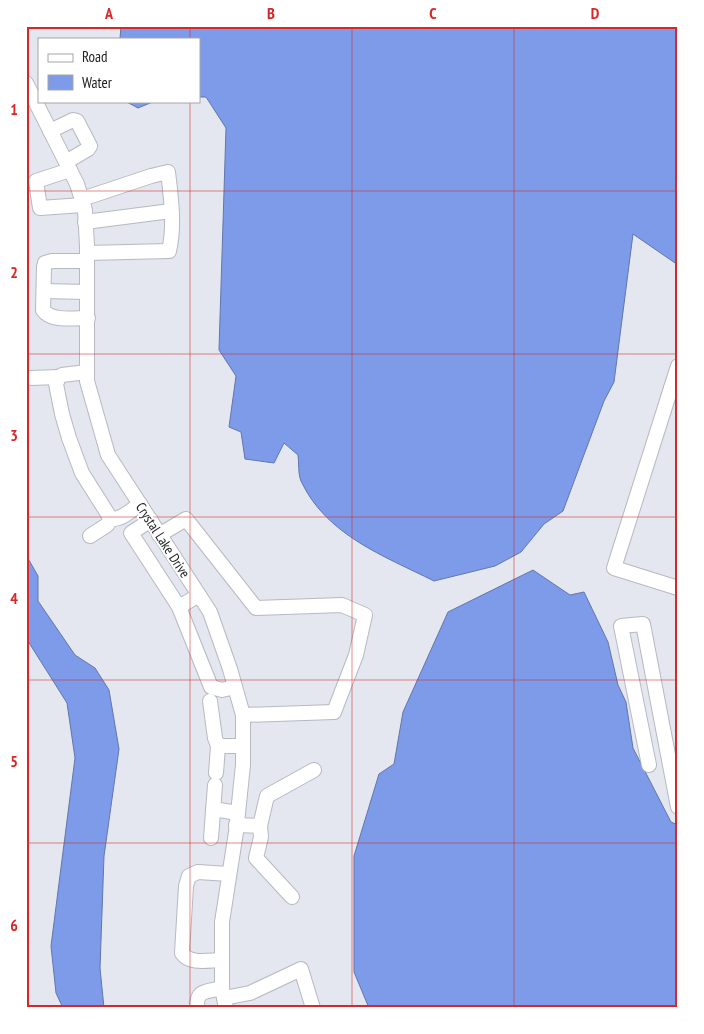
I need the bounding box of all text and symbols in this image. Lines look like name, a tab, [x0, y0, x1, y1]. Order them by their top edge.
text: A	[104, 3, 114, 23]
text: B	[267, 3, 275, 23]
text: C	[429, 3, 437, 23]
text: D	[591, 3, 600, 23]
legend	[38, 38, 200, 102]
text: Road	[82, 47, 108, 66]
text: Water	[82, 73, 113, 92]
text: 1	[10, 99, 18, 119]
text: 2	[10, 262, 18, 282]
text: 3	[10, 425, 18, 445]
street label: Crystal Lake Drive	[132, 499, 194, 581]
text: 4	[10, 588, 18, 608]
text: 5	[10, 751, 18, 771]
text: 6	[10, 915, 18, 935]

